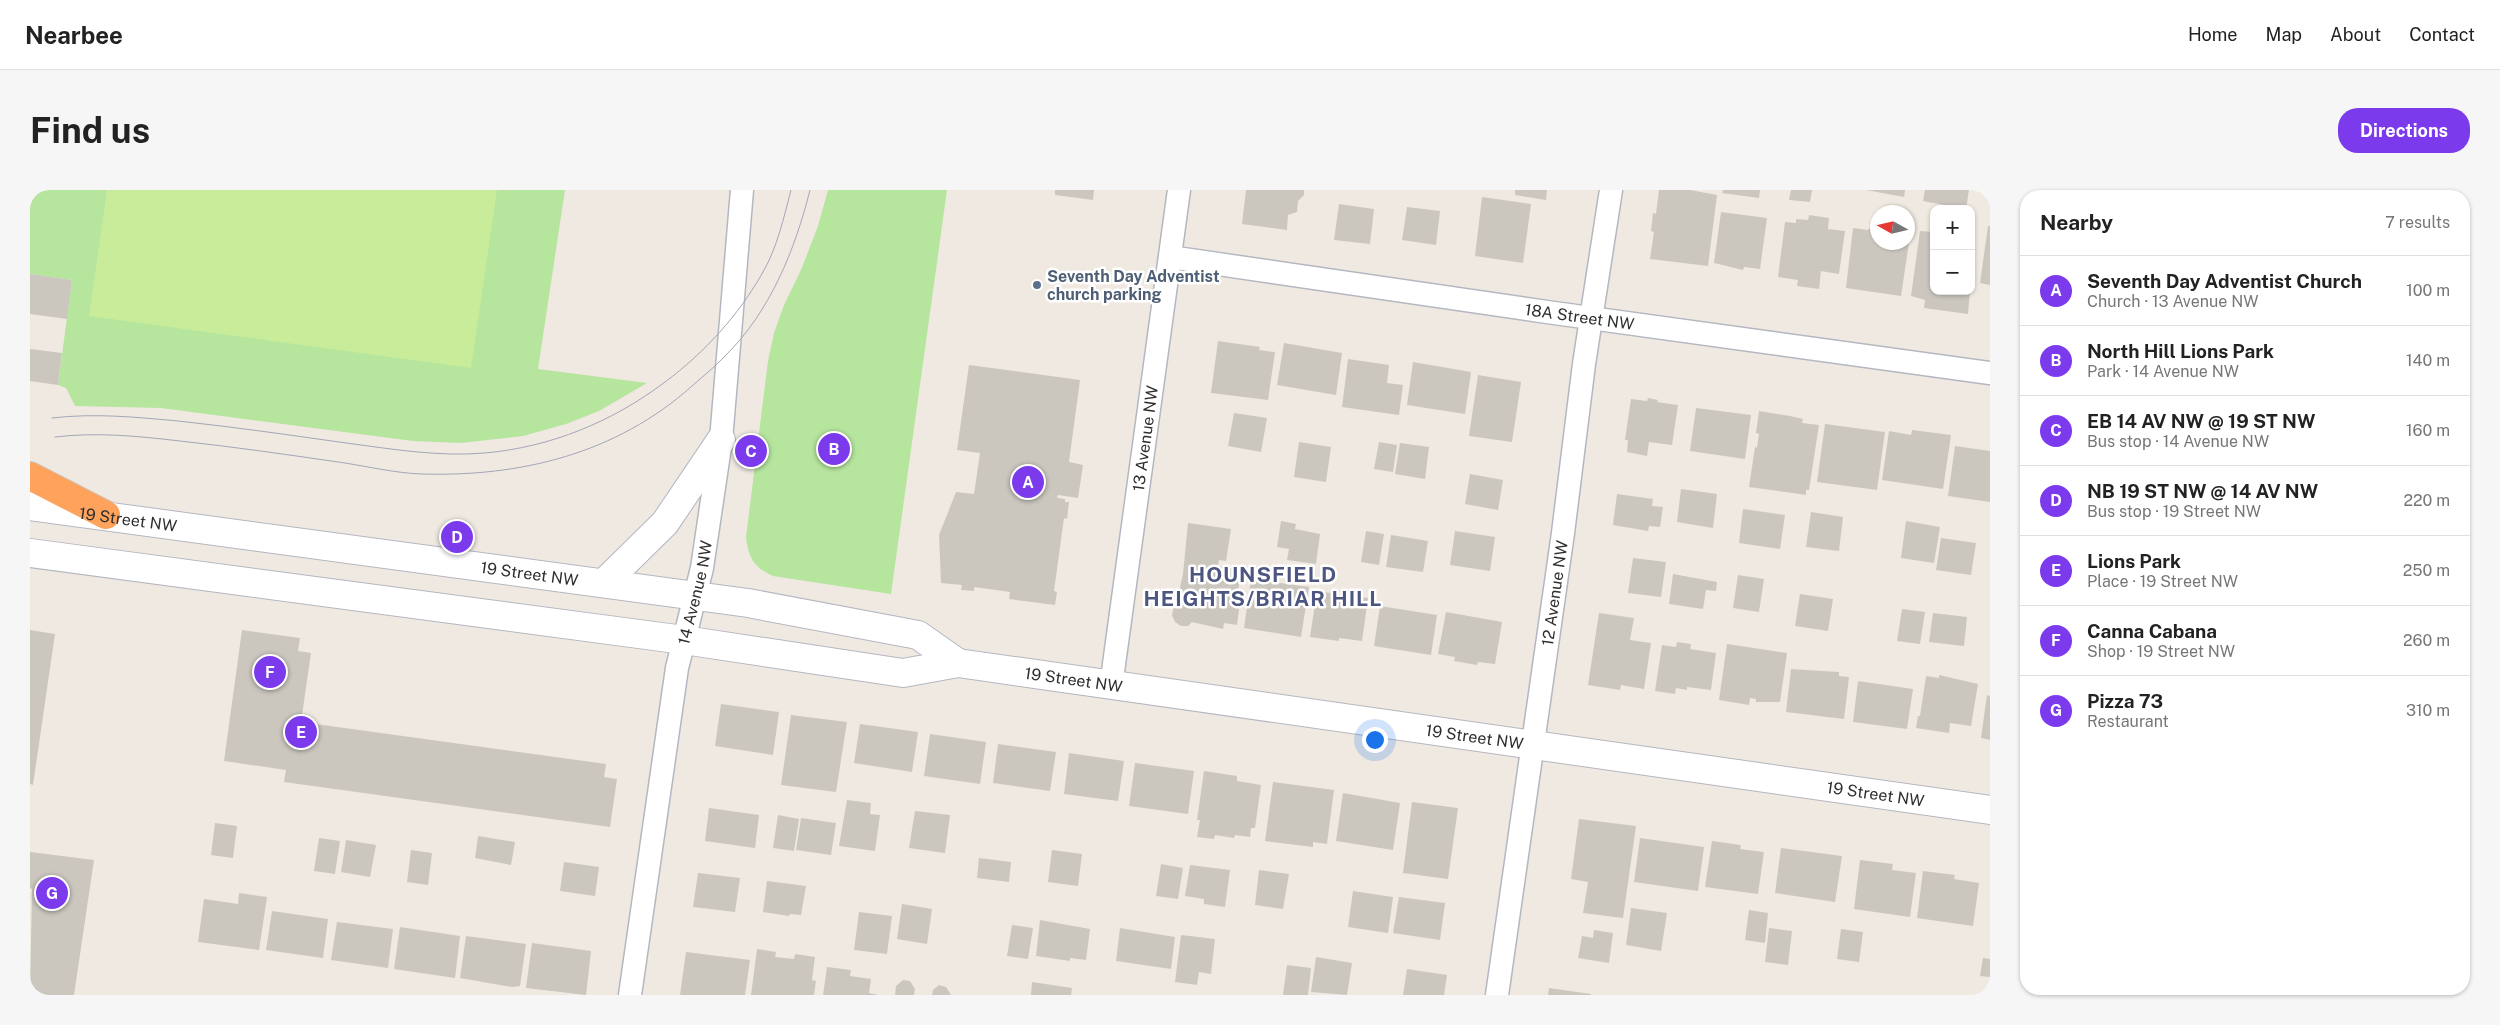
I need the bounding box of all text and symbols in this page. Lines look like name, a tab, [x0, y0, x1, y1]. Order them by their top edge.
text: Nearbee	[25, 21, 123, 49]
text: Home	[2188, 24, 2238, 45]
text: Map	[2266, 24, 2302, 45]
text: About	[2330, 24, 2381, 45]
text: Contact	[2409, 24, 2475, 45]
button: Directions	[2338, 108, 2470, 153]
text: Find us	[30, 110, 150, 151]
north arrow	[1870, 205, 1915, 250]
map controls	[1930, 205, 1975, 295]
button: +	[1930, 205, 1975, 250]
text: Nearby	[2040, 210, 2113, 235]
text: 7 results	[2385, 213, 2450, 232]
button: −	[1930, 250, 1975, 295]
place label: Seventh Day Adventist church parking	[1047, 267, 1220, 304]
text: Seventh Day Adventist Church	[2087, 270, 2362, 292]
marker: Seventh Day Adventist church parking	[1031, 279, 1043, 291]
text: A	[2050, 281, 2062, 300]
text: 100 m	[2406, 281, 2450, 300]
text: Church · 13 Avenue NW	[2087, 292, 2258, 311]
street label: 18A Street NW	[1524, 299, 1636, 333]
text: North Hill Lions Park	[2087, 340, 2274, 362]
text: B	[2051, 351, 2061, 370]
text: 140 m	[2406, 351, 2450, 370]
text: Park · 14 Avenue NW	[2087, 362, 2239, 381]
street label: 13 Avenue NW	[1128, 384, 1162, 492]
text: EB 14 AV NW @ 19 ST NW	[2087, 410, 2315, 432]
text: C	[2050, 421, 2062, 440]
text: 160 m	[2406, 421, 2450, 440]
pin: B	[818, 430, 850, 468]
pin: C	[735, 432, 767, 470]
text: Bus stop · 14 Avenue NW	[2087, 432, 2269, 451]
pin: A	[1012, 463, 1044, 501]
text: NB 19 ST NW @ 14 AV NW	[2087, 480, 2318, 502]
text: D	[2050, 491, 2062, 510]
text: 220 m	[2403, 491, 2450, 510]
text: Bus stop · 19 Street NW	[2087, 502, 2261, 521]
street label: 19 Street NW	[78, 503, 178, 535]
pin: D	[441, 518, 473, 556]
street label: 14 Avenue NW	[674, 539, 715, 647]
street label: 12 Avenue NW	[1538, 539, 1571, 647]
text: Lions Park	[2087, 550, 2181, 572]
street label: 19 Street NW	[479, 557, 580, 589]
text: E	[2051, 561, 2061, 580]
text: 250 m	[2403, 561, 2450, 580]
district label: HOUNSFIELD HEIGHTS/BRIAR HILL	[1144, 562, 1382, 611]
text: Place · 19 Street NW	[2087, 572, 2238, 591]
text: Canna Cabana	[2087, 620, 2217, 642]
text: F	[2051, 631, 2061, 650]
text: 260 m	[2403, 631, 2450, 650]
text: Shop · 19 Street NW	[2087, 642, 2235, 661]
pin: F	[254, 653, 286, 691]
street label: 19 Street NW	[1024, 663, 1124, 696]
text: Pizza 73	[2087, 690, 2163, 712]
text: G	[2050, 701, 2062, 720]
text: 310 m	[2406, 701, 2450, 720]
text: Restaurant	[2087, 712, 2169, 731]
pin: E	[285, 713, 317, 751]
street label: 19 Street NW	[1425, 720, 1525, 753]
your location	[1362, 727, 1388, 753]
street label: 19 Street NW	[1826, 777, 1926, 810]
pin: G	[36, 874, 68, 912]

